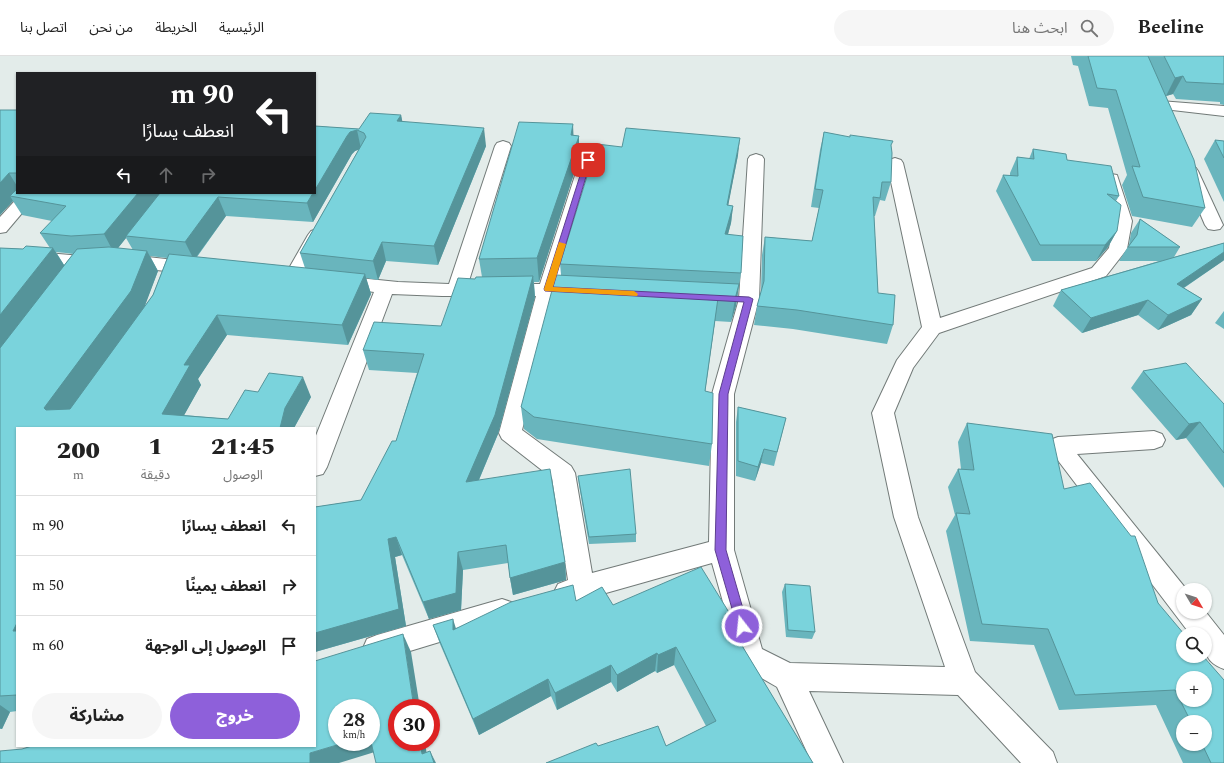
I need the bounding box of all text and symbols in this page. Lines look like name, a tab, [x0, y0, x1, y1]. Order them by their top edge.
search box	[834, 10, 1114, 46]
text: Beeline	[1138, 13, 1204, 42]
text: اتصل بنا	[20, 17, 67, 38]
text: من نحن	[89, 17, 133, 38]
text: الخريطة	[155, 17, 197, 38]
text: الرئيسية	[219, 17, 264, 38]
text: ابحث هنا	[1012, 17, 1068, 40]
icon: search	[1078, 17, 1100, 39]
text: 90 m	[170, 73, 234, 116]
icon: left	[248, 88, 300, 140]
text: انعطف يسارًا	[142, 118, 234, 145]
pin	[571, 143, 605, 177]
icon: arrive	[577, 149, 599, 171]
icon: left	[113, 164, 135, 186]
icon: ahead	[155, 164, 177, 186]
icon: right	[197, 164, 219, 186]
text: 1	[148, 429, 163, 465]
text: 21:45	[211, 429, 275, 465]
text: 200	[57, 433, 100, 469]
text: m	[73, 465, 84, 485]
text: دقيقة	[141, 465, 170, 485]
text: الوصول	[223, 465, 263, 485]
text: 90 m	[32, 514, 64, 537]
text: انعطف يسارًا	[182, 515, 266, 538]
icon: left	[278, 515, 300, 537]
text: 50 m	[32, 574, 64, 597]
text: انعطف يمينًا	[186, 575, 266, 598]
icon: right	[278, 575, 300, 597]
north arrow	[1176, 583, 1212, 619]
map controls	[1176, 583, 1212, 751]
position arrow	[721, 605, 763, 647]
button: search	[1176, 627, 1212, 663]
text: 60 m	[32, 634, 64, 657]
text: الوصول إلى الوجهة	[145, 635, 266, 658]
icon: arrive	[278, 635, 300, 657]
button: +	[1176, 671, 1212, 707]
button: مشاركة	[32, 693, 162, 739]
button: خروج	[170, 693, 300, 739]
speed limit sign: 30	[388, 699, 440, 751]
text: 28	[343, 705, 365, 735]
button: −	[1176, 715, 1212, 751]
text: km/h	[343, 727, 365, 743]

